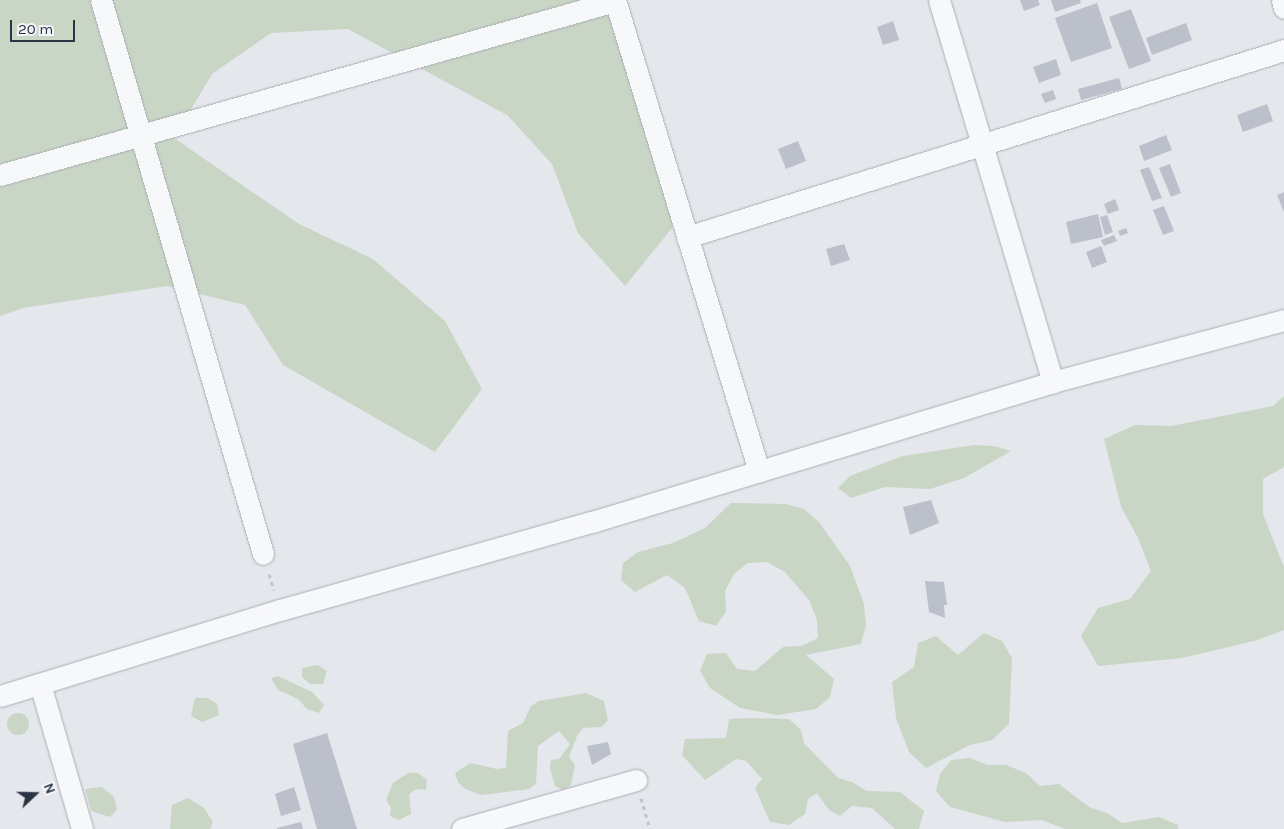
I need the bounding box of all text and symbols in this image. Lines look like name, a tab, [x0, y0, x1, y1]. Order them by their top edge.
scale bar	[12, 10, 78, 42]
text: 20 m	[18, 20, 53, 38]
north arrow	[10, 769, 60, 819]
text: N	[40, 781, 59, 796]

